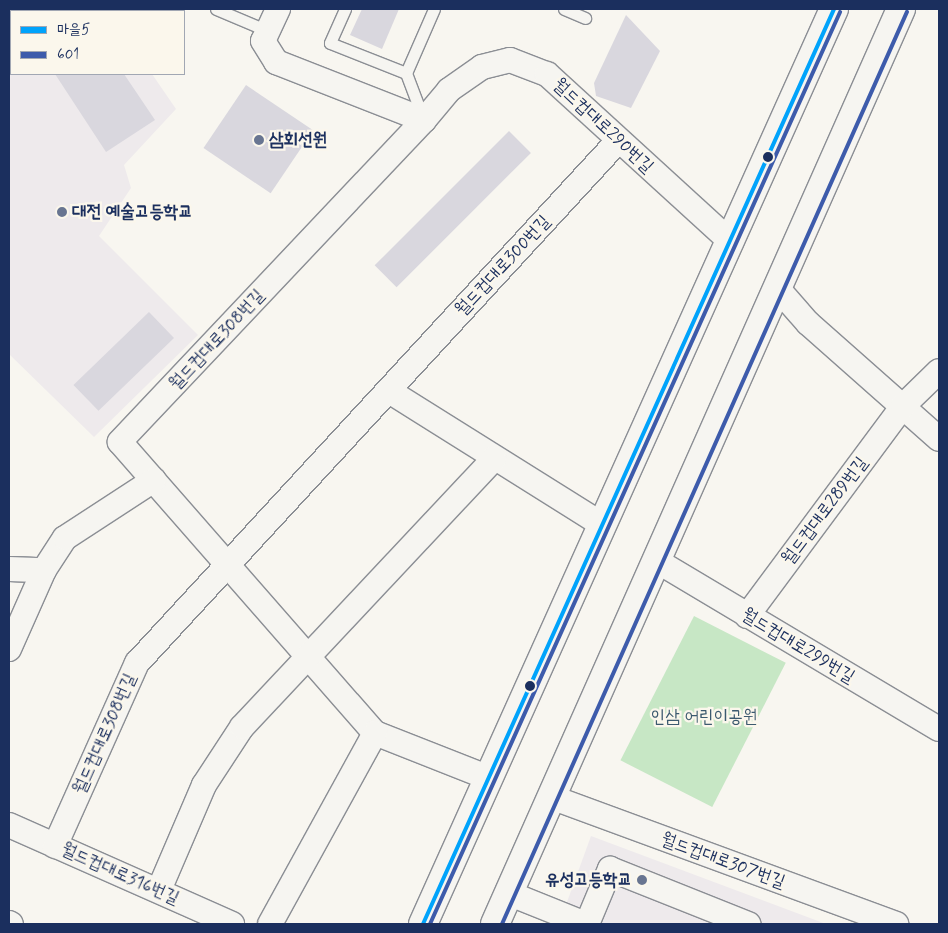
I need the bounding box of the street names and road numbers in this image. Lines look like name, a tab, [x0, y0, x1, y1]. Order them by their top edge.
street label: 월드컵대로290번길	[548, 74, 658, 178]
street label: 월드컵대로300번길	[451, 211, 555, 321]
street label: 월드컵대로308번길	[165, 285, 269, 395]
street label: 월드컵대로289번길	[777, 453, 873, 569]
street label: 월드컵대로299번길	[738, 604, 858, 688]
street label: 월드컵대로308번길	[69, 670, 141, 798]
street label: 월드컵대로307번길	[658, 829, 788, 893]
street label: 월드컵대로316번길	[58, 838, 182, 910]

